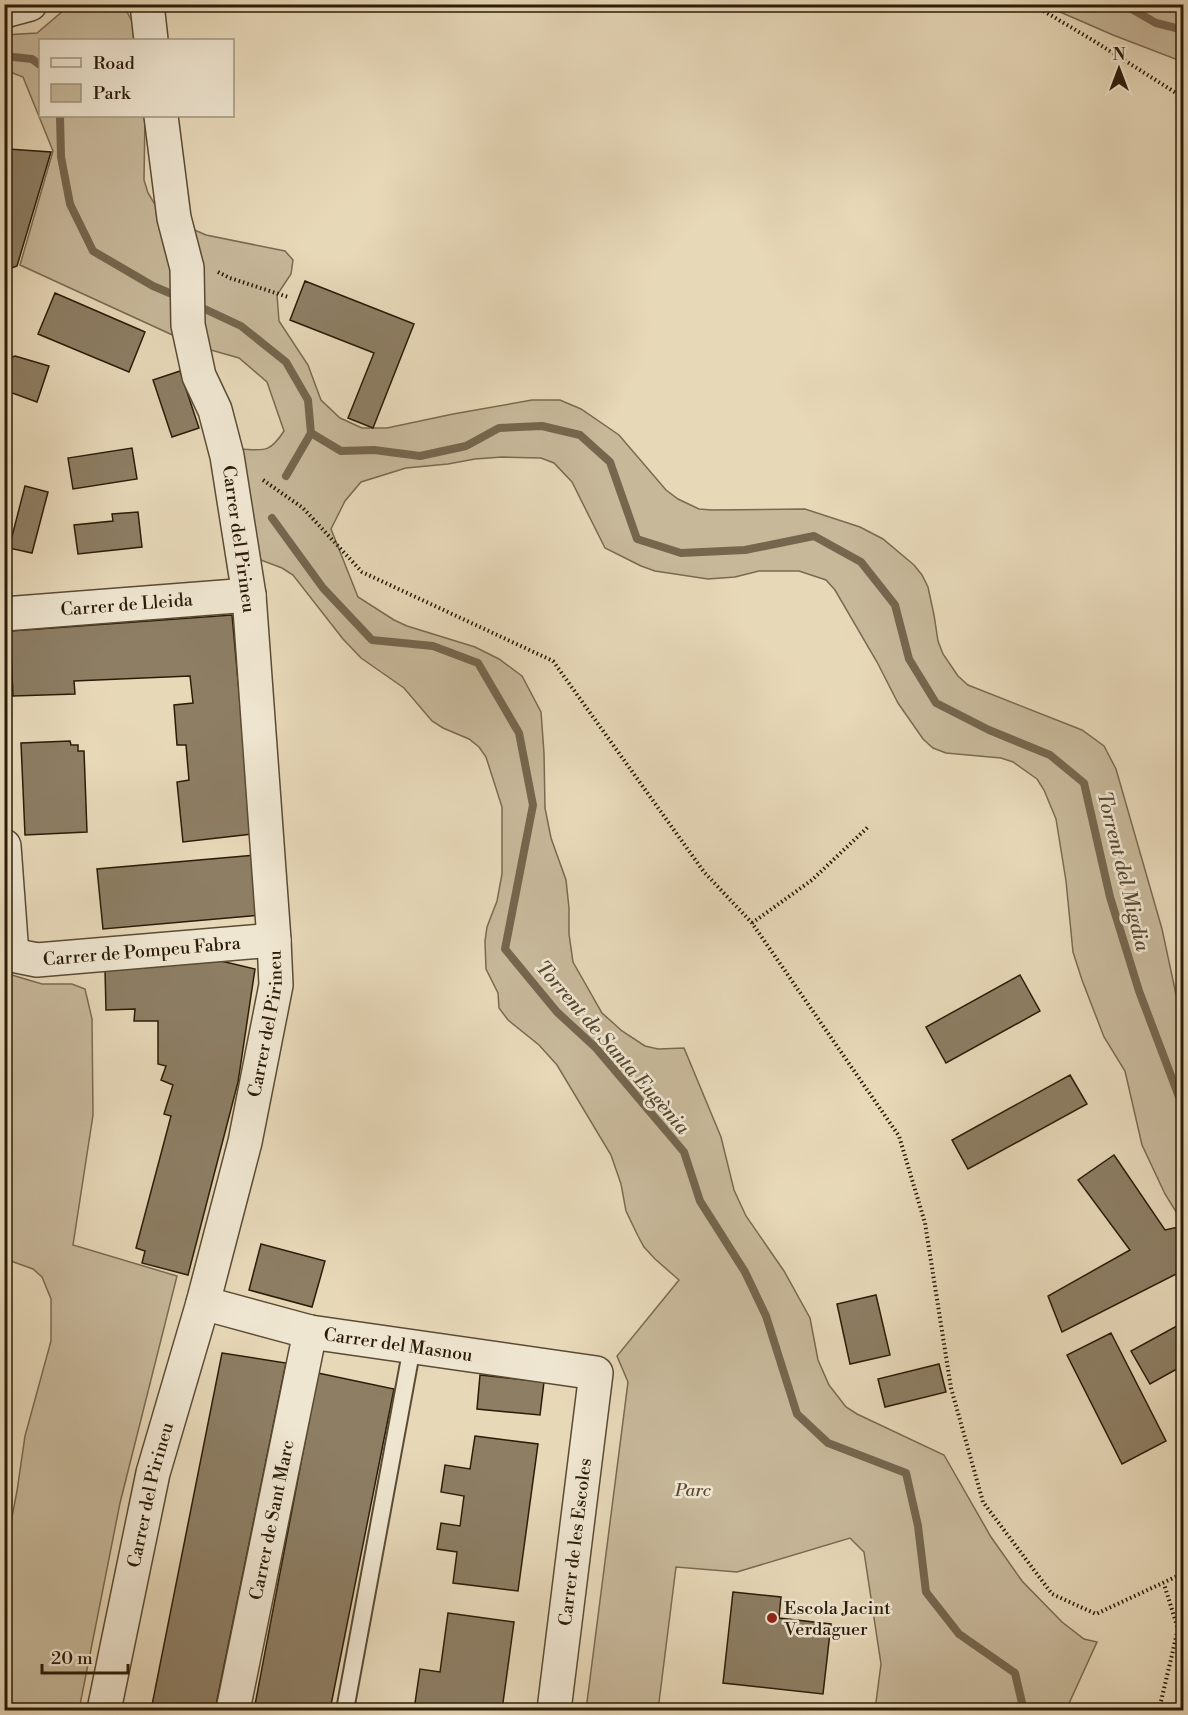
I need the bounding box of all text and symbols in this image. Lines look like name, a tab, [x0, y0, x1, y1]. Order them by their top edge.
legend	[39, 39, 234, 117]
north arrow	[1089, 39, 1149, 99]
text: N	[1113, 45, 1126, 65]
text: Road	[93, 52, 136, 75]
text: Park	[93, 82, 132, 105]
street label: Carrer del Pirineu	[217, 464, 260, 615]
street label: Carrer de Lleida	[60, 588, 195, 622]
water label: Torrent del Migdia	[1091, 789, 1155, 955]
street label: Carrer de Pompeu Fabra	[42, 932, 242, 971]
street label: Carrer del Pirineu	[243, 949, 288, 1099]
water label: Torrent de Santa Eugènia	[529, 956, 695, 1141]
street label: Carrer del Masnou	[322, 1323, 475, 1367]
street label: Carrer del Pirineu	[123, 1419, 179, 1570]
street label: Carrer de Sant Marc	[245, 1438, 300, 1602]
street label: Carrer de les Escoles	[554, 1457, 597, 1627]
park label: Parc	[674, 1479, 711, 1502]
place label: Escola Jacint Verdaguer	[783, 1597, 891, 1641]
marker: Escola Jacint Verdaguer	[765, 1611, 779, 1625]
scale bar	[42, 1637, 128, 1675]
text: 20 m	[51, 1647, 93, 1670]

